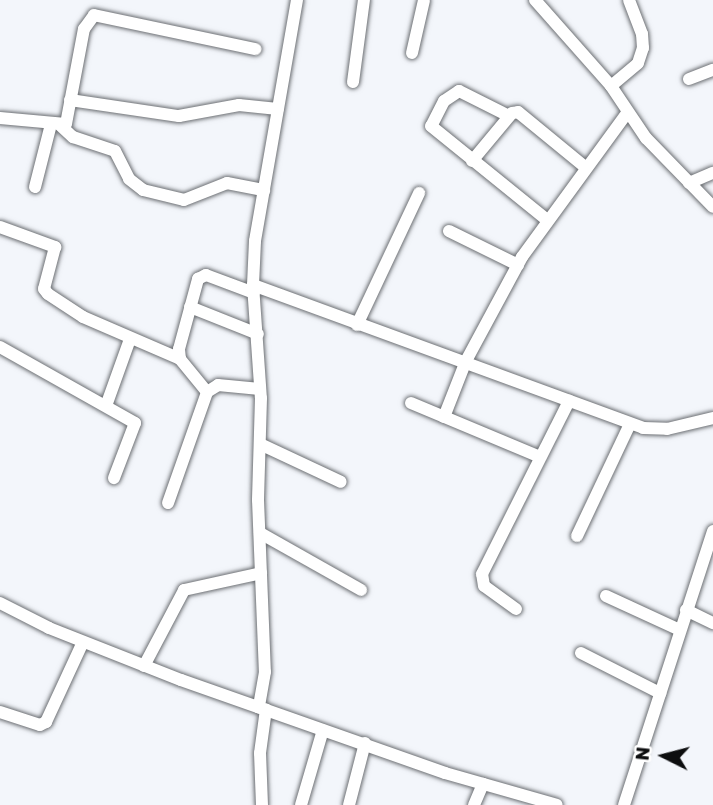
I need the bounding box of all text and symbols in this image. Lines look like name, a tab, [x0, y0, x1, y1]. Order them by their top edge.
north arrow	[629, 721, 699, 791]
text: N	[630, 746, 655, 762]

